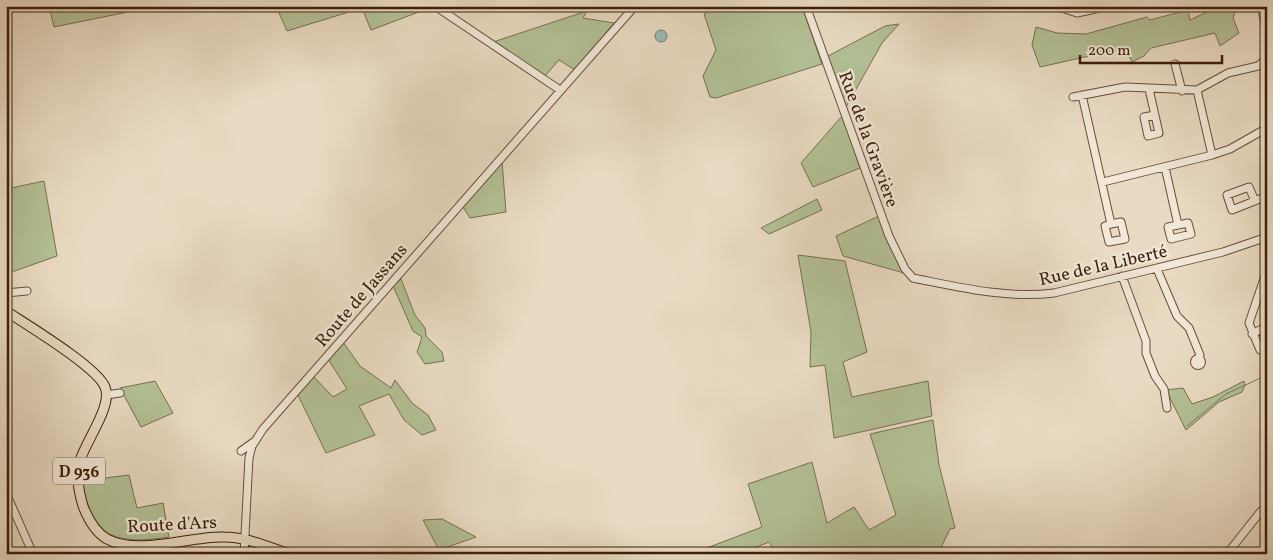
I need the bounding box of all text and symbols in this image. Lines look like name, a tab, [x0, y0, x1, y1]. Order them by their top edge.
scale bar	[1080, 32, 1223, 64]
text: 200 m	[1088, 41, 1131, 62]
street label: Rue de la Gravière	[831, 68, 904, 211]
street label: Route de Jassans	[310, 239, 414, 353]
street label: Rue de la Liberté	[1037, 240, 1170, 293]
road number: D 936	[53, 458, 105, 484]
street label: Route d'Ars	[127, 511, 218, 540]

